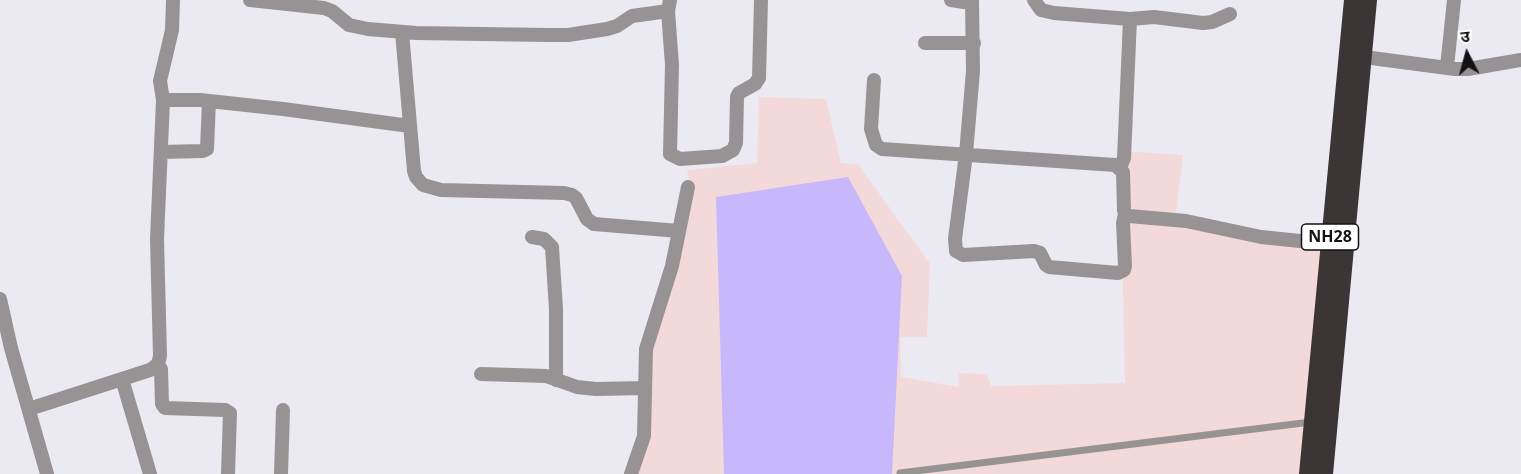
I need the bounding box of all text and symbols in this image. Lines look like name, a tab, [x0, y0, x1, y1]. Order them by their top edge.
north arrow	[1437, 24, 1497, 84]
text: उ	[1459, 25, 1471, 48]
road number: NH28	[1302, 224, 1358, 250]

